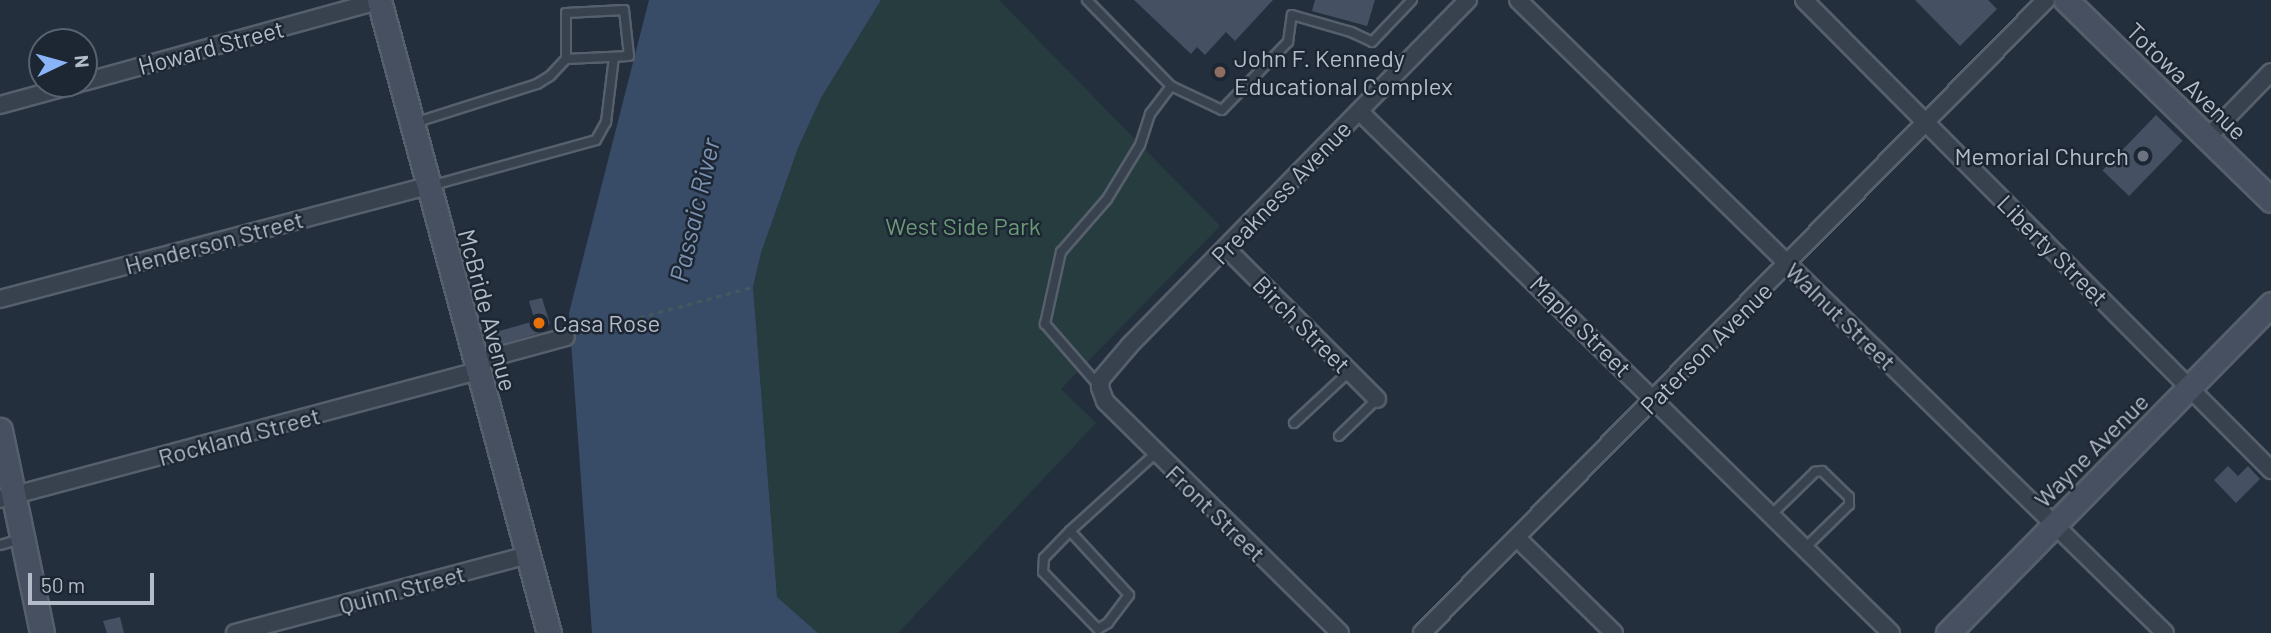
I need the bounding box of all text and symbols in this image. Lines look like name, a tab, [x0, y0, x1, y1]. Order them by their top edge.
street label: Howard Street	[135, 14, 287, 80]
street label: Totowa Avenue	[2121, 16, 2253, 146]
north arrow	[28, 28, 98, 98]
place label: John F. Kennedy Educational Complex	[1234, 44, 1453, 100]
text: N	[70, 54, 94, 69]
marker: John F. Kennedy Educational Complex	[1212, 64, 1228, 80]
street label: Preakness Avenue	[1205, 114, 1357, 270]
water label: Passaic River	[662, 135, 726, 285]
place label: Memorial Church	[1954, 142, 2129, 170]
marker: Memorial Church	[2135, 148, 2151, 164]
street label: Liberty Street	[1992, 189, 2114, 311]
street label: Henderson Street	[122, 204, 306, 280]
park label: West Side Park	[885, 212, 1041, 240]
street label: McBride Avenue	[453, 226, 523, 394]
street label: Walnut Street	[1780, 256, 1902, 376]
street label: Birch Street	[1247, 269, 1357, 379]
street label: Maple Street	[1524, 269, 1638, 383]
street label: Paterson Avenue	[1634, 276, 1778, 420]
place label: Casa Rose	[553, 309, 660, 337]
marker: Casa Rose	[531, 315, 547, 331]
street label: Wayne Avenue	[2028, 387, 2154, 513]
street label: Rockland Street	[155, 401, 323, 471]
street label: Front Street	[1160, 459, 1272, 567]
street label: Quinn Street	[336, 558, 468, 620]
scale bar	[32, 560, 158, 604]
text: 50 m	[41, 572, 85, 597]

